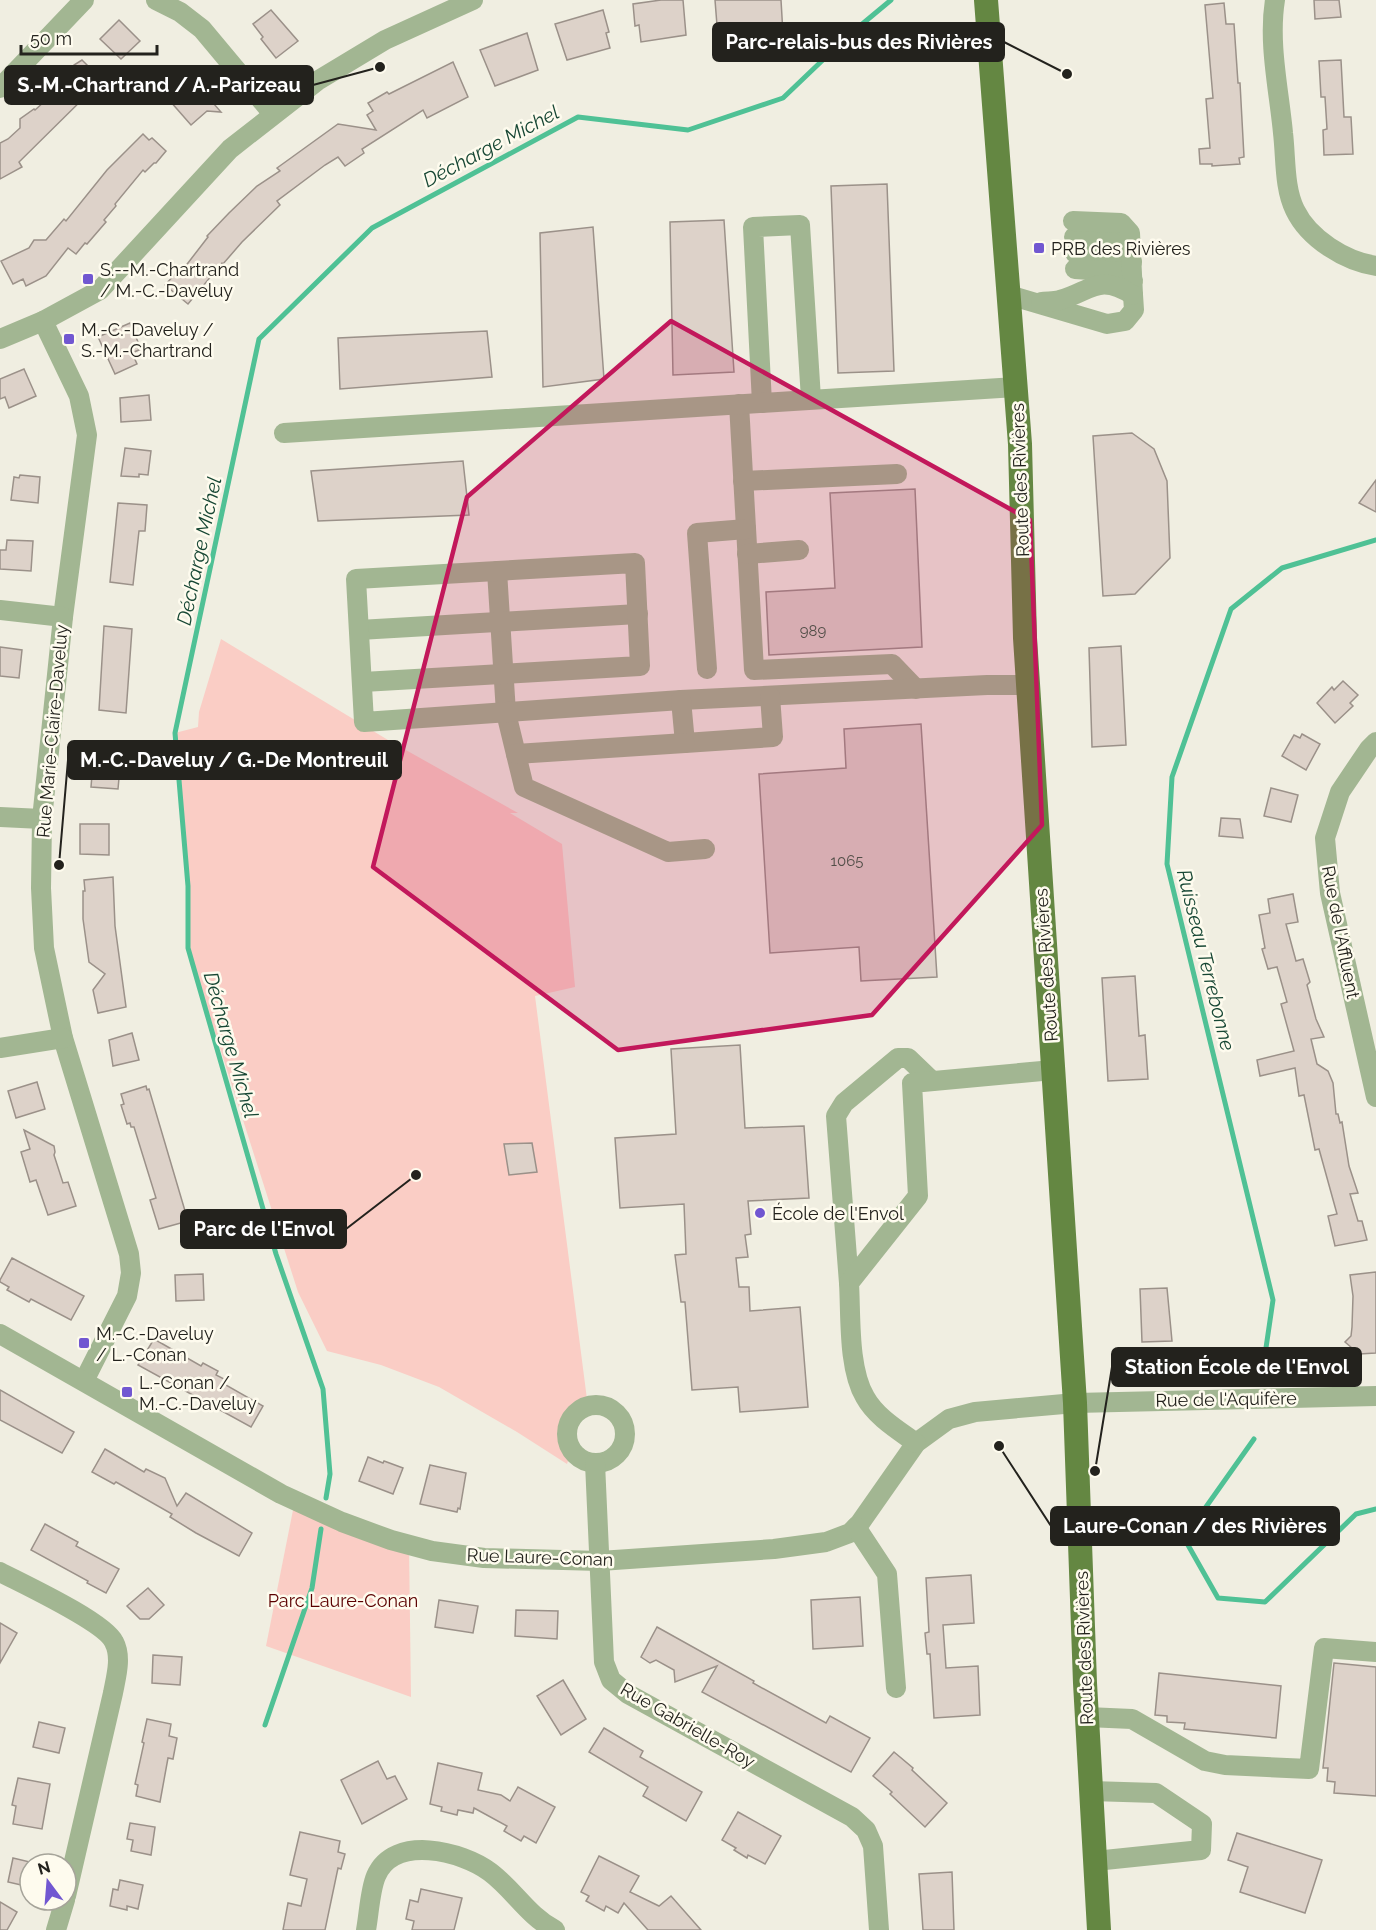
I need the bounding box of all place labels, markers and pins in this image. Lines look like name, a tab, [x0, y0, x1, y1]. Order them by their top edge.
callout: Parc-relais-bus des Rivières	[713, 23, 1004, 61]
callout: S.-M.-Chartrand / A.-Parizeau	[5, 66, 313, 104]
place label: PRB des Rivières	[1051, 238, 1191, 259]
marker: PRB des Rivières	[1032, 241, 1046, 255]
place label: S.--M.-Chartrand / M.-C.-Daveluy	[100, 259, 239, 301]
marker: S.--M.-Chartrand / M.-C.-Daveluy	[81, 272, 95, 286]
place label: M.-C.-Daveluy / S.-M.-Chartrand	[81, 319, 214, 361]
marker: M.-C.-Daveluy / S.-M.-Chartrand	[62, 332, 76, 346]
callout: M.-C.-Daveluy / G.-De Montreuil	[68, 741, 401, 779]
place label: École de l'Envol	[772, 1202, 904, 1224]
marker: École de l'Envol	[753, 1206, 767, 1220]
callout: Parc de l'Envol	[181, 1210, 346, 1248]
place label: M.-C.-Daveluy / L.-Conan	[96, 1323, 214, 1365]
marker: M.-C.-Daveluy / L.-Conan	[77, 1336, 91, 1350]
callout: Station École de l'Envol	[1112, 1348, 1361, 1386]
place label: L.-Conan / M.-C.-Daveluy	[139, 1372, 257, 1414]
marker: L.-Conan / M.-C.-Daveluy	[120, 1385, 134, 1399]
callout: Laure-Conan / des Rivières	[1051, 1507, 1339, 1545]

